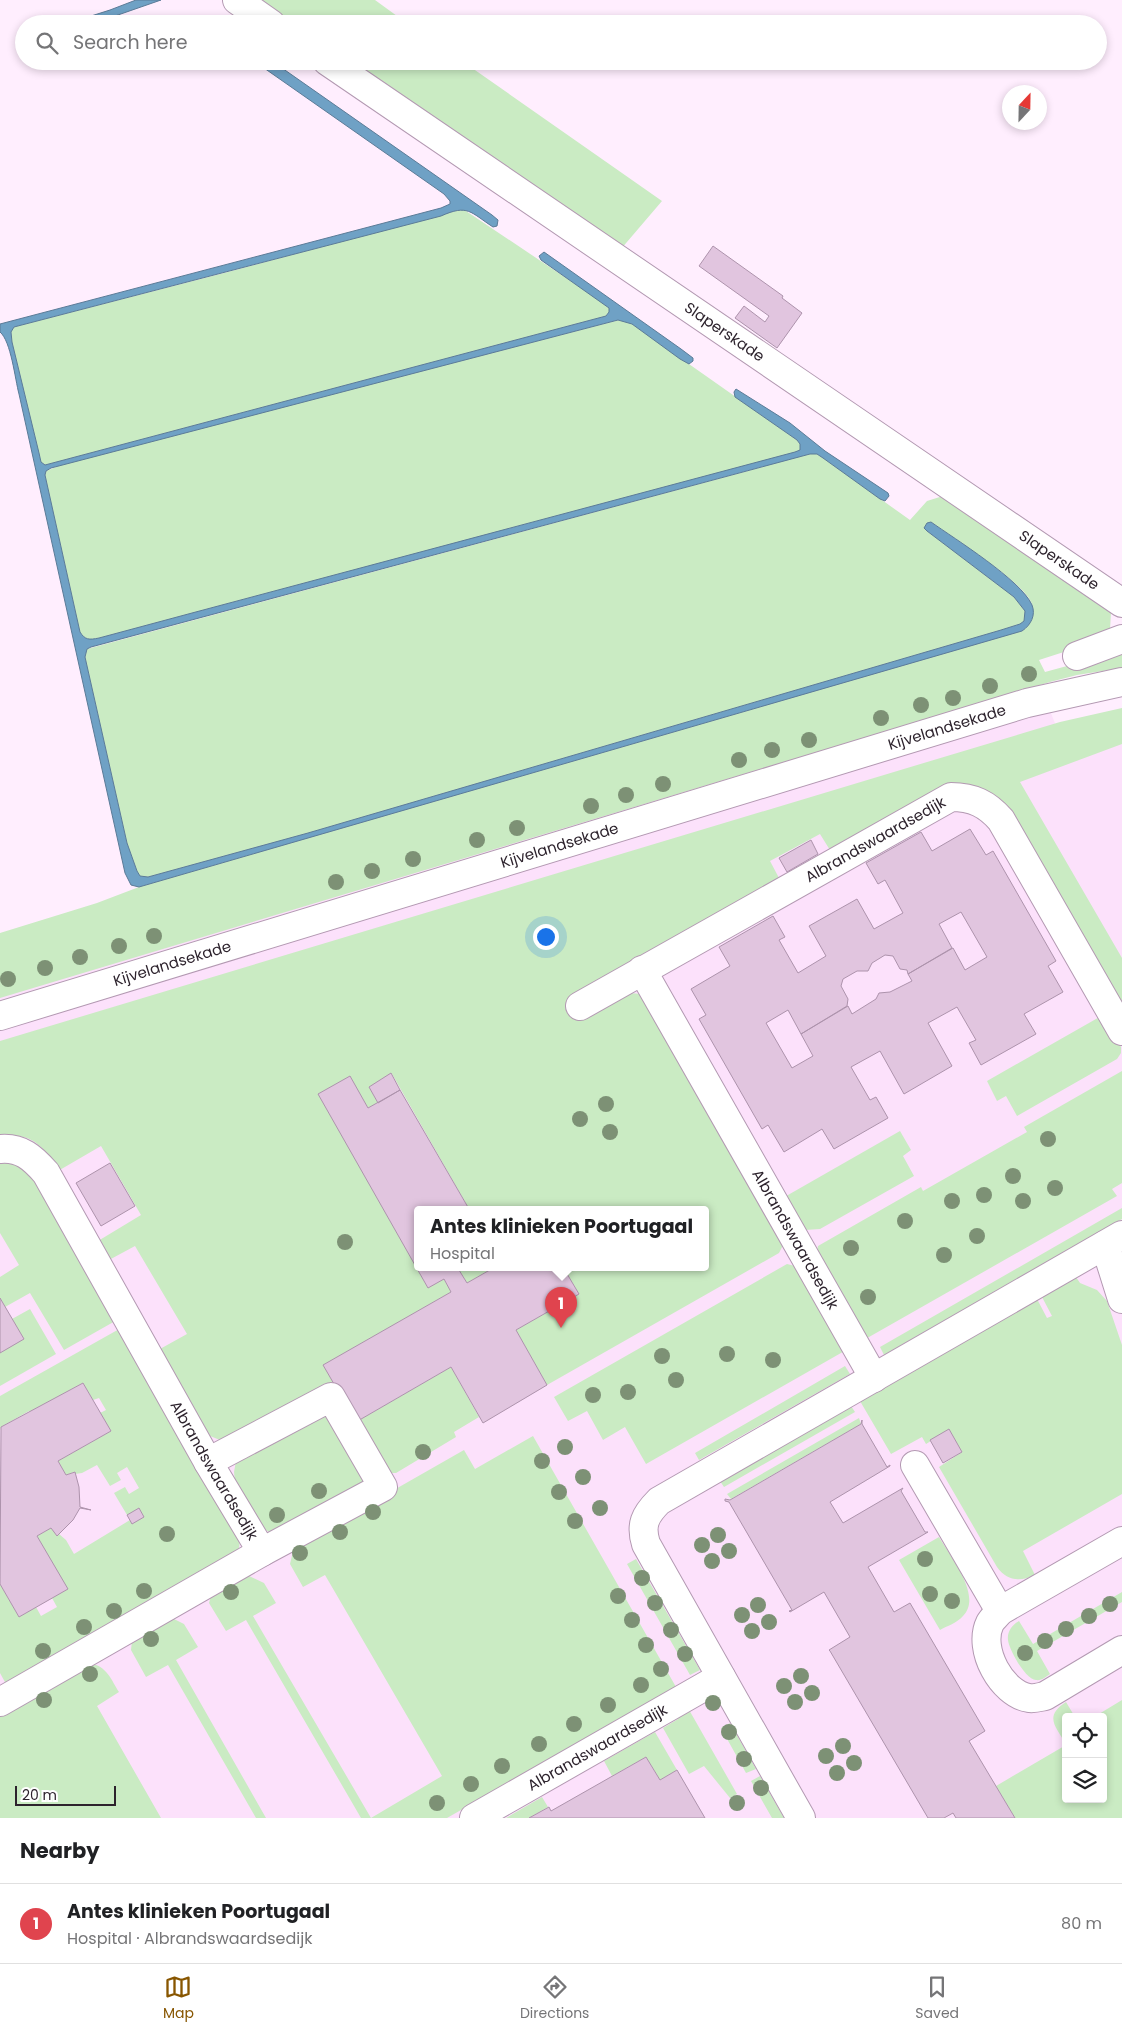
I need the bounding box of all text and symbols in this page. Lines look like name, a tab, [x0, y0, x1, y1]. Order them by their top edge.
search box	[15, 15, 1107, 70]
icon: search	[33, 29, 61, 57]
text: Search here	[73, 29, 187, 56]
north arrow	[1002, 85, 1047, 130]
street label: Slaperskade	[680, 297, 769, 366]
street label: Slaperskade	[1015, 525, 1104, 595]
street label: Kijvelandsekade	[885, 699, 1008, 755]
street label: Albrandswaardsedijk	[801, 791, 949, 887]
street label: Kijvelandsekade	[498, 817, 621, 873]
your location	[533, 924, 559, 950]
street label: Kijvelandsekade	[111, 935, 234, 991]
street label: Albrandswaardsedijk	[747, 1165, 844, 1313]
popup	[414, 1206, 709, 1271]
text: Antes klinieken Poortugaal	[430, 1213, 693, 1240]
text: Hospital	[430, 1242, 495, 1265]
pin: 1	[545, 1287, 577, 1328]
street label: Albrandswaardsedijk	[166, 1397, 264, 1544]
street label: Albrandswaardsedijk	[523, 1699, 671, 1795]
map controls	[1062, 1713, 1107, 1803]
button: locate	[1062, 1713, 1107, 1758]
button: layers	[1062, 1758, 1107, 1803]
scale bar	[15, 1783, 116, 1806]
text: 20 m	[22, 1785, 57, 1805]
text: Nearby	[20, 1836, 100, 1865]
text: Antes klinieken Poortugaal	[67, 1898, 330, 1925]
text: 1	[33, 1912, 39, 1935]
text: 80 m	[1061, 1912, 1102, 1935]
text: Hospital · Albrandswaardsedijk	[67, 1927, 312, 1950]
tab: Map	[163, 1973, 194, 2024]
tab: Directions	[520, 1973, 589, 2024]
tab: Saved	[915, 1973, 959, 2024]

